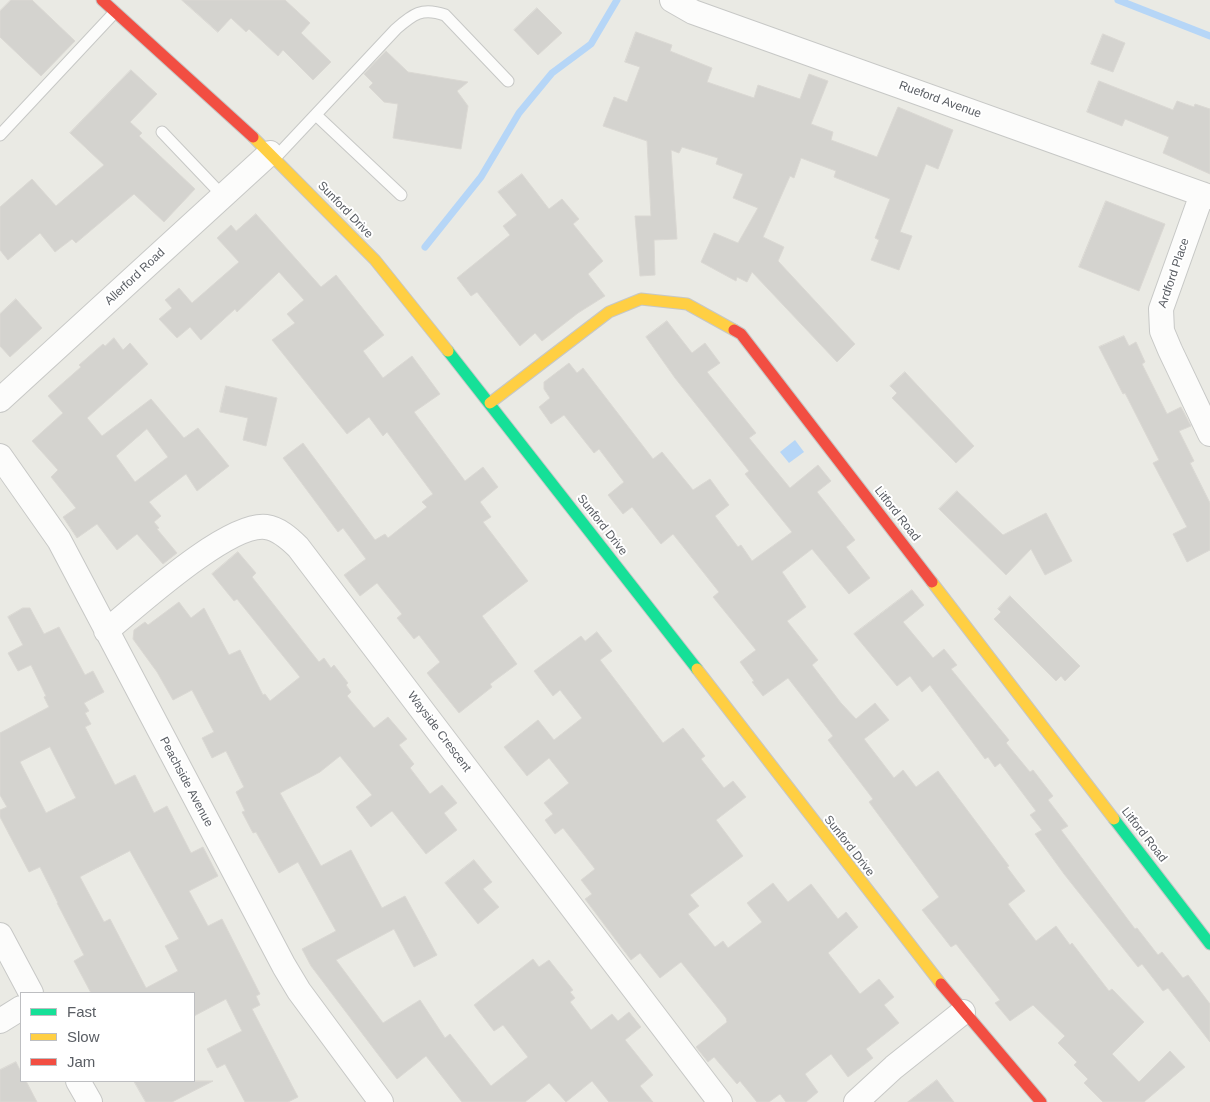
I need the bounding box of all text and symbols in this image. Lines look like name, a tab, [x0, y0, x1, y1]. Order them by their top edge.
street label: Rueford Avenue	[897, 78, 983, 122]
street label: Sunford Drive	[314, 179, 376, 241]
street label: Ardford Place	[1155, 236, 1193, 310]
street label: Allerford Road	[102, 246, 168, 308]
street label: Litford Road	[871, 484, 923, 544]
street label: Sunford Drive	[574, 492, 630, 558]
street label: Wayside Crescent	[404, 689, 474, 775]
street label: Peachside Avenue	[156, 735, 216, 829]
street label: Litford Road	[1118, 805, 1170, 865]
street label: Sunford Drive	[821, 813, 877, 879]
legend	[20, 992, 195, 1082]
text: Fast	[67, 1003, 96, 1020]
text: Slow	[67, 1028, 100, 1045]
text: Jam	[67, 1053, 95, 1070]

